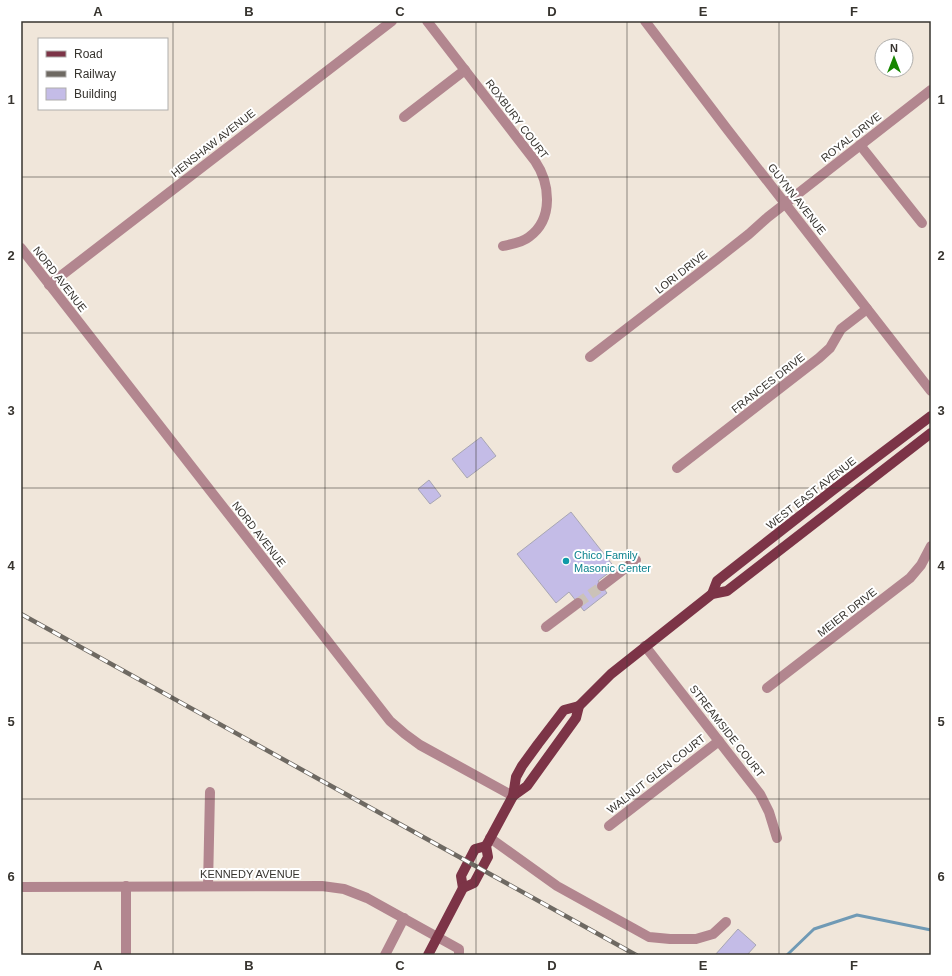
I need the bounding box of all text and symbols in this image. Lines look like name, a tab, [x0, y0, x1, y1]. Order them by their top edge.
text: A	[93, 4, 103, 19]
text: B	[244, 4, 254, 19]
text: C	[395, 4, 405, 19]
text: D	[547, 4, 557, 19]
text: E	[699, 4, 708, 19]
text: F	[850, 4, 858, 19]
legend	[38, 38, 168, 110]
north arrow	[874, 38, 914, 78]
text: N	[890, 42, 898, 54]
text: Road	[74, 47, 103, 61]
text: Railway	[74, 67, 116, 81]
street label: ROXBURY COURT	[483, 77, 551, 161]
text: Building	[74, 87, 117, 101]
text: 1	[7, 92, 15, 107]
text: 1	[937, 92, 945, 107]
street label: HENSHAW AVENUE	[169, 107, 257, 179]
street label: ROYAL DRIVE	[819, 110, 883, 164]
street label: GUYNN AVENUE	[766, 161, 828, 237]
street label: NORD AVENUE	[31, 244, 89, 314]
text: 2	[7, 248, 15, 263]
street label: LORI DRIVE	[653, 248, 709, 296]
text: 2	[937, 248, 945, 263]
street label: FRANCES DRIVE	[729, 351, 807, 415]
text: 3	[7, 403, 15, 418]
text: 3	[937, 403, 945, 418]
street label: WEST EAST AVENUE	[764, 454, 858, 532]
street label: NORD AVENUE	[230, 499, 288, 569]
place label: Chico Family Masonic Center	[574, 549, 651, 574]
marker: Chico Family Masonic Center	[561, 556, 571, 566]
text: 4	[7, 558, 15, 573]
text: 4	[937, 558, 945, 573]
street label: MEIER DRIVE	[815, 585, 879, 639]
street label: STREAMSIDE COURT	[687, 683, 767, 780]
text: 5	[7, 714, 15, 729]
text: 5	[937, 714, 945, 729]
street label: WALNUT GLEN COURT	[605, 732, 708, 816]
street label: KENNEDY AVENUE	[200, 868, 300, 880]
text: 6	[7, 869, 15, 884]
text: 6	[937, 869, 945, 884]
text: A	[93, 958, 103, 973]
text: B	[244, 958, 254, 973]
text: C	[395, 958, 405, 973]
text: D	[547, 958, 557, 973]
text: E	[699, 958, 708, 973]
text: F	[850, 958, 858, 973]

